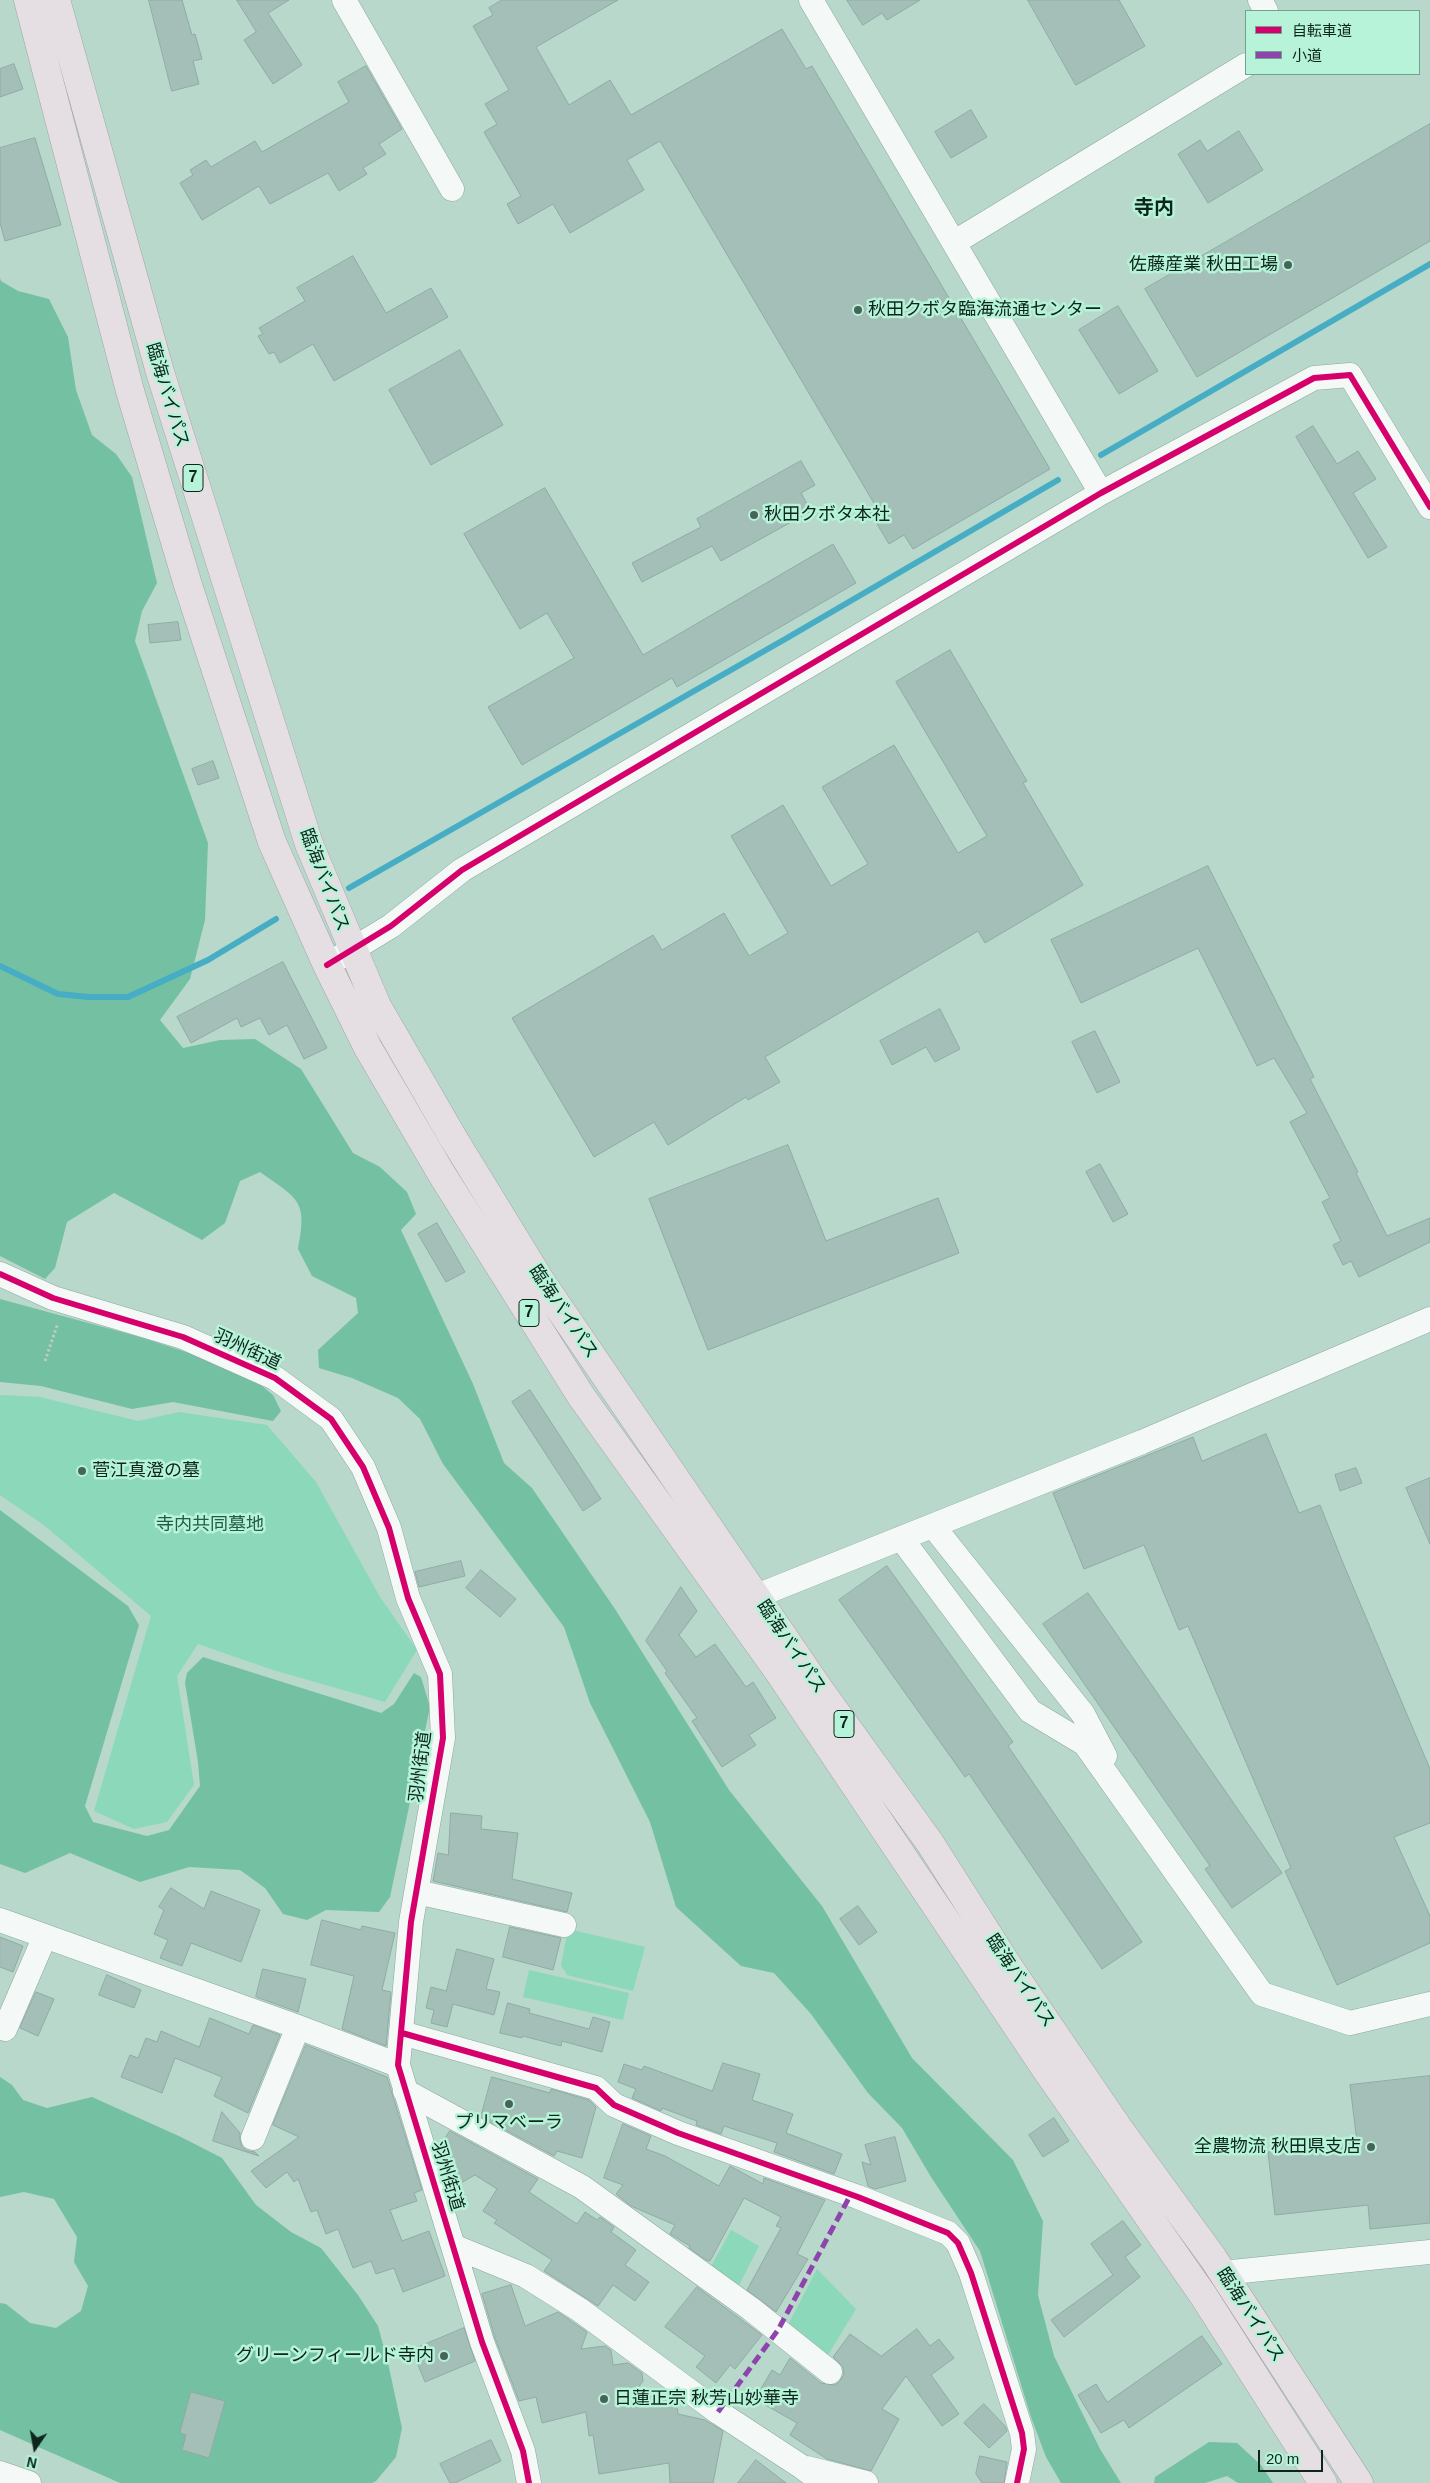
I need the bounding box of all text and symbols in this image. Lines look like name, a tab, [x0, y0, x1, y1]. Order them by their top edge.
legend	[1245, 10, 1420, 75]
text: 自転車道	[1292, 22, 1352, 39]
text: 小道	[1292, 47, 1322, 64]
district label: 寺内	[1134, 196, 1174, 220]
place label: 佐藤産業 秋田工場	[1129, 254, 1278, 276]
marker: 佐藤産業 秋田工場	[1282, 259, 1294, 271]
place label: 秋田クボタ臨海流通センター	[868, 299, 1102, 321]
marker: 秋田クボタ臨海流通センター	[852, 304, 864, 316]
street label: 臨海バイパス	[141, 340, 193, 450]
road number: 7	[183, 464, 203, 492]
place label: 秋田クボタ本社	[764, 504, 890, 526]
marker: 秋田クボタ本社	[748, 509, 760, 521]
street label: 臨海バイパス	[295, 826, 353, 934]
street label: 臨海バイパス	[524, 1261, 602, 1363]
road number: 7	[519, 1300, 539, 1326]
street label: 羽州街道	[210, 1325, 284, 1375]
place label: 菅江真澄の墓	[92, 1460, 200, 1482]
marker: 菅江真澄の墓	[76, 1465, 88, 1477]
park label: 寺内共同墓地	[156, 1514, 264, 1536]
street label: 臨海バイパス	[752, 1596, 830, 1698]
road number: 7	[834, 1710, 854, 1738]
street label: 羽州街道	[406, 1730, 436, 1804]
street label: 臨海バイパス	[981, 1930, 1059, 2032]
marker: プリマベーラ	[503, 2098, 515, 2110]
place label: プリマベーラ	[455, 2112, 563, 2134]
place label: 全農物流 秋田県支店	[1194, 2136, 1361, 2158]
street label: 羽州街道	[426, 2138, 468, 2214]
marker: 全農物流 秋田県支店	[1365, 2141, 1377, 2153]
street label: 臨海バイパス	[1212, 2264, 1288, 2366]
place label: グリーンフィールド寺内	[236, 2345, 434, 2367]
marker: グリーンフィールド寺内	[438, 2350, 450, 2362]
place label: 日蓮正宗 秋芳山妙華寺	[614, 2388, 799, 2410]
marker: 日蓮正宗 秋芳山妙華寺	[598, 2393, 610, 2405]
north arrow	[10, 2423, 60, 2473]
scale bar	[1260, 2440, 1325, 2472]
text: 20 m	[1266, 2450, 1299, 2467]
text: N	[25, 2454, 38, 2472]

